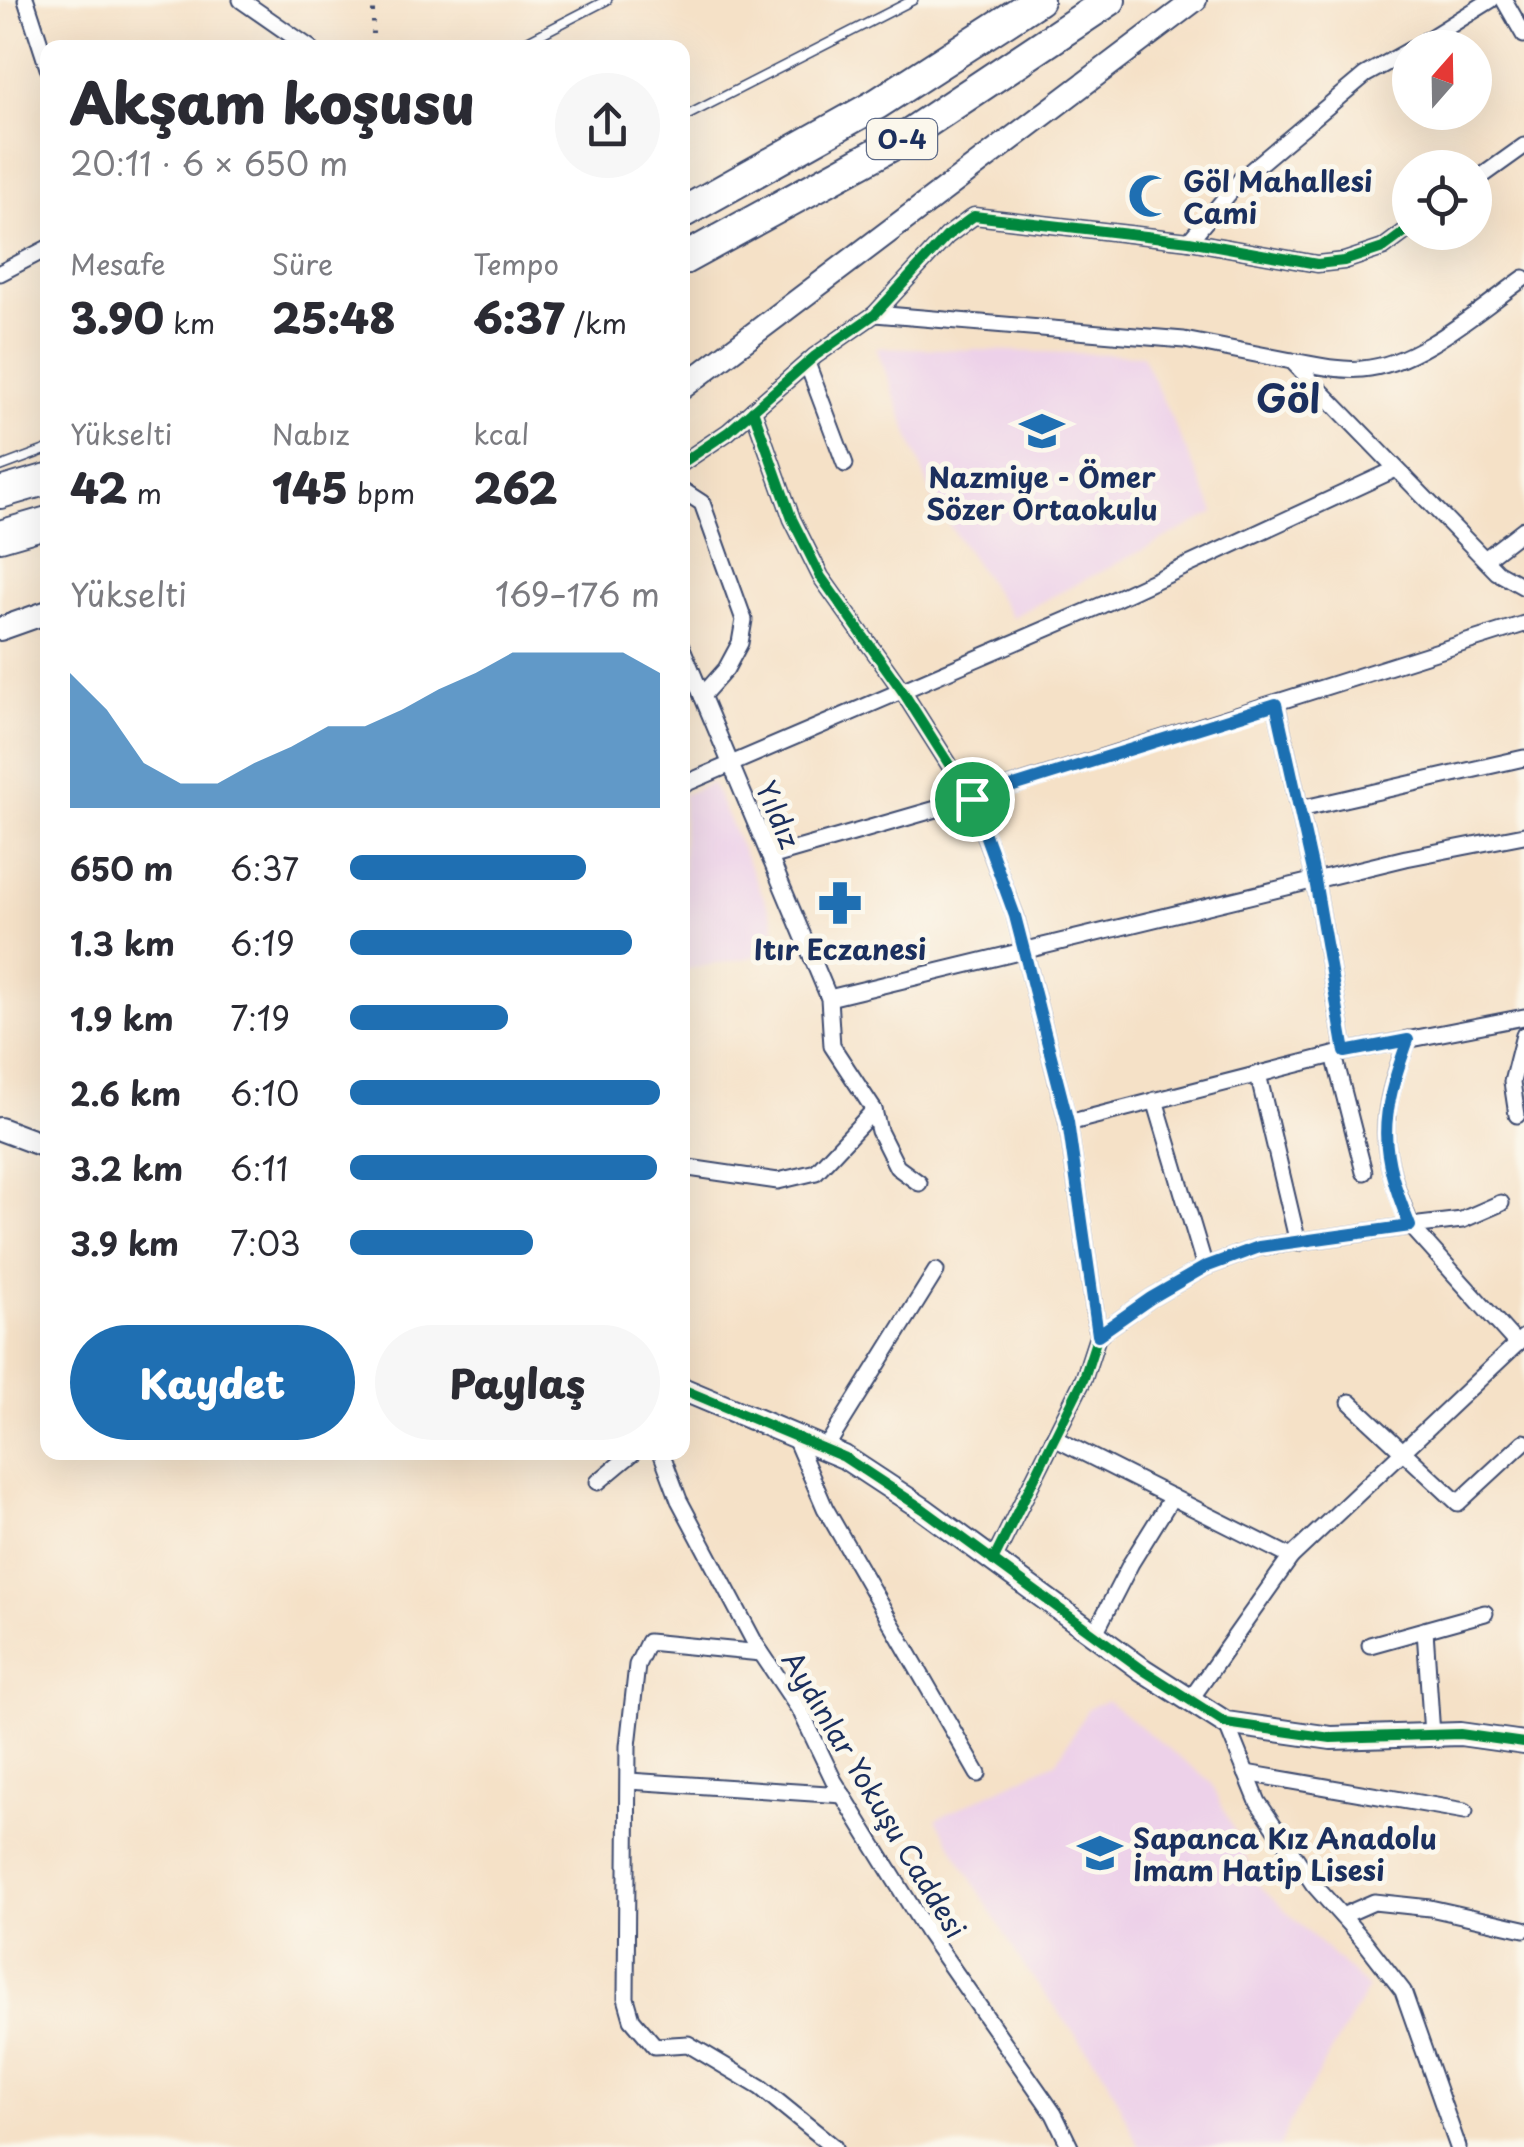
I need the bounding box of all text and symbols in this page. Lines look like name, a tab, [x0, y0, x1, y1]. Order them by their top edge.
north arrow	[1392, 30, 1492, 130]
map controls	[1392, 30, 1492, 250]
text: Akşam koşusu	[70, 60, 475, 143]
button: share	[555, 73, 660, 178]
road number: O-4	[867, 119, 937, 159]
text: 20:11 · 6 × 650 m	[70, 139, 348, 187]
button: locate	[1392, 150, 1492, 250]
place label: Göl Mahallesi Cami	[1183, 159, 1372, 234]
mosque icon: Göl Mahallesi Cami	[1126, 172, 1174, 220]
text: Mesafe	[70, 242, 166, 285]
text: Süre	[272, 242, 333, 285]
text: Tempo	[473, 242, 559, 285]
text: 3.90	[70, 285, 164, 348]
text: 25:48	[272, 285, 396, 348]
text: 6:37	[473, 285, 564, 348]
text: km	[164, 301, 215, 344]
text: /km	[564, 301, 627, 344]
district label: Göl	[1256, 369, 1320, 426]
school or university icon: Nazmiye - Ömer Sözer Ortaokulu	[1018, 407, 1066, 455]
text: Yükselti	[70, 412, 172, 455]
text: Nabız	[272, 412, 350, 455]
text: kcal	[473, 412, 529, 455]
text: 42	[70, 455, 127, 518]
text: 145	[272, 455, 348, 518]
text: 262	[473, 455, 558, 518]
place label: Nazmiye - Ömer Sözer Ortaokulu	[926, 455, 1158, 530]
text: m	[127, 471, 162, 514]
text: bpm	[348, 471, 415, 514]
text: Yükselti	[70, 570, 187, 618]
text: 169–176 m	[495, 570, 660, 618]
pin	[930, 757, 1015, 842]
icon: arrive	[945, 772, 1000, 827]
street label: Yıldız	[745, 773, 813, 855]
text: 650 m	[70, 844, 173, 892]
text: 6:37	[230, 844, 299, 892]
pharmacy icon: Itır Eczanesi	[816, 879, 864, 927]
text: 1.3 km	[70, 919, 175, 967]
text: 6:19	[230, 919, 295, 967]
place label: Itır Eczanesi	[754, 927, 926, 970]
text: 1.9 km	[70, 994, 174, 1042]
text: 7:19	[230, 994, 290, 1042]
text: 2.6 km	[70, 1069, 181, 1117]
text: 6:10	[230, 1069, 299, 1117]
text: 3.2 km	[70, 1144, 183, 1192]
text: 6:11	[230, 1144, 288, 1192]
text: 3.9 km	[70, 1219, 179, 1267]
text: 7:03	[230, 1219, 301, 1267]
button: Kaydet	[70, 1325, 355, 1440]
button: Paylaş	[375, 1325, 660, 1440]
street label: Aydınlar Yokuşu Caddesi	[772, 1642, 978, 1946]
place label: Sapanca Kız Anadolu İmam Hatip Lisesi	[1133, 1816, 1437, 1891]
school or university icon: Sapanca Kız Anadolu İmam Hatip Lisesi	[1076, 1829, 1124, 1877]

